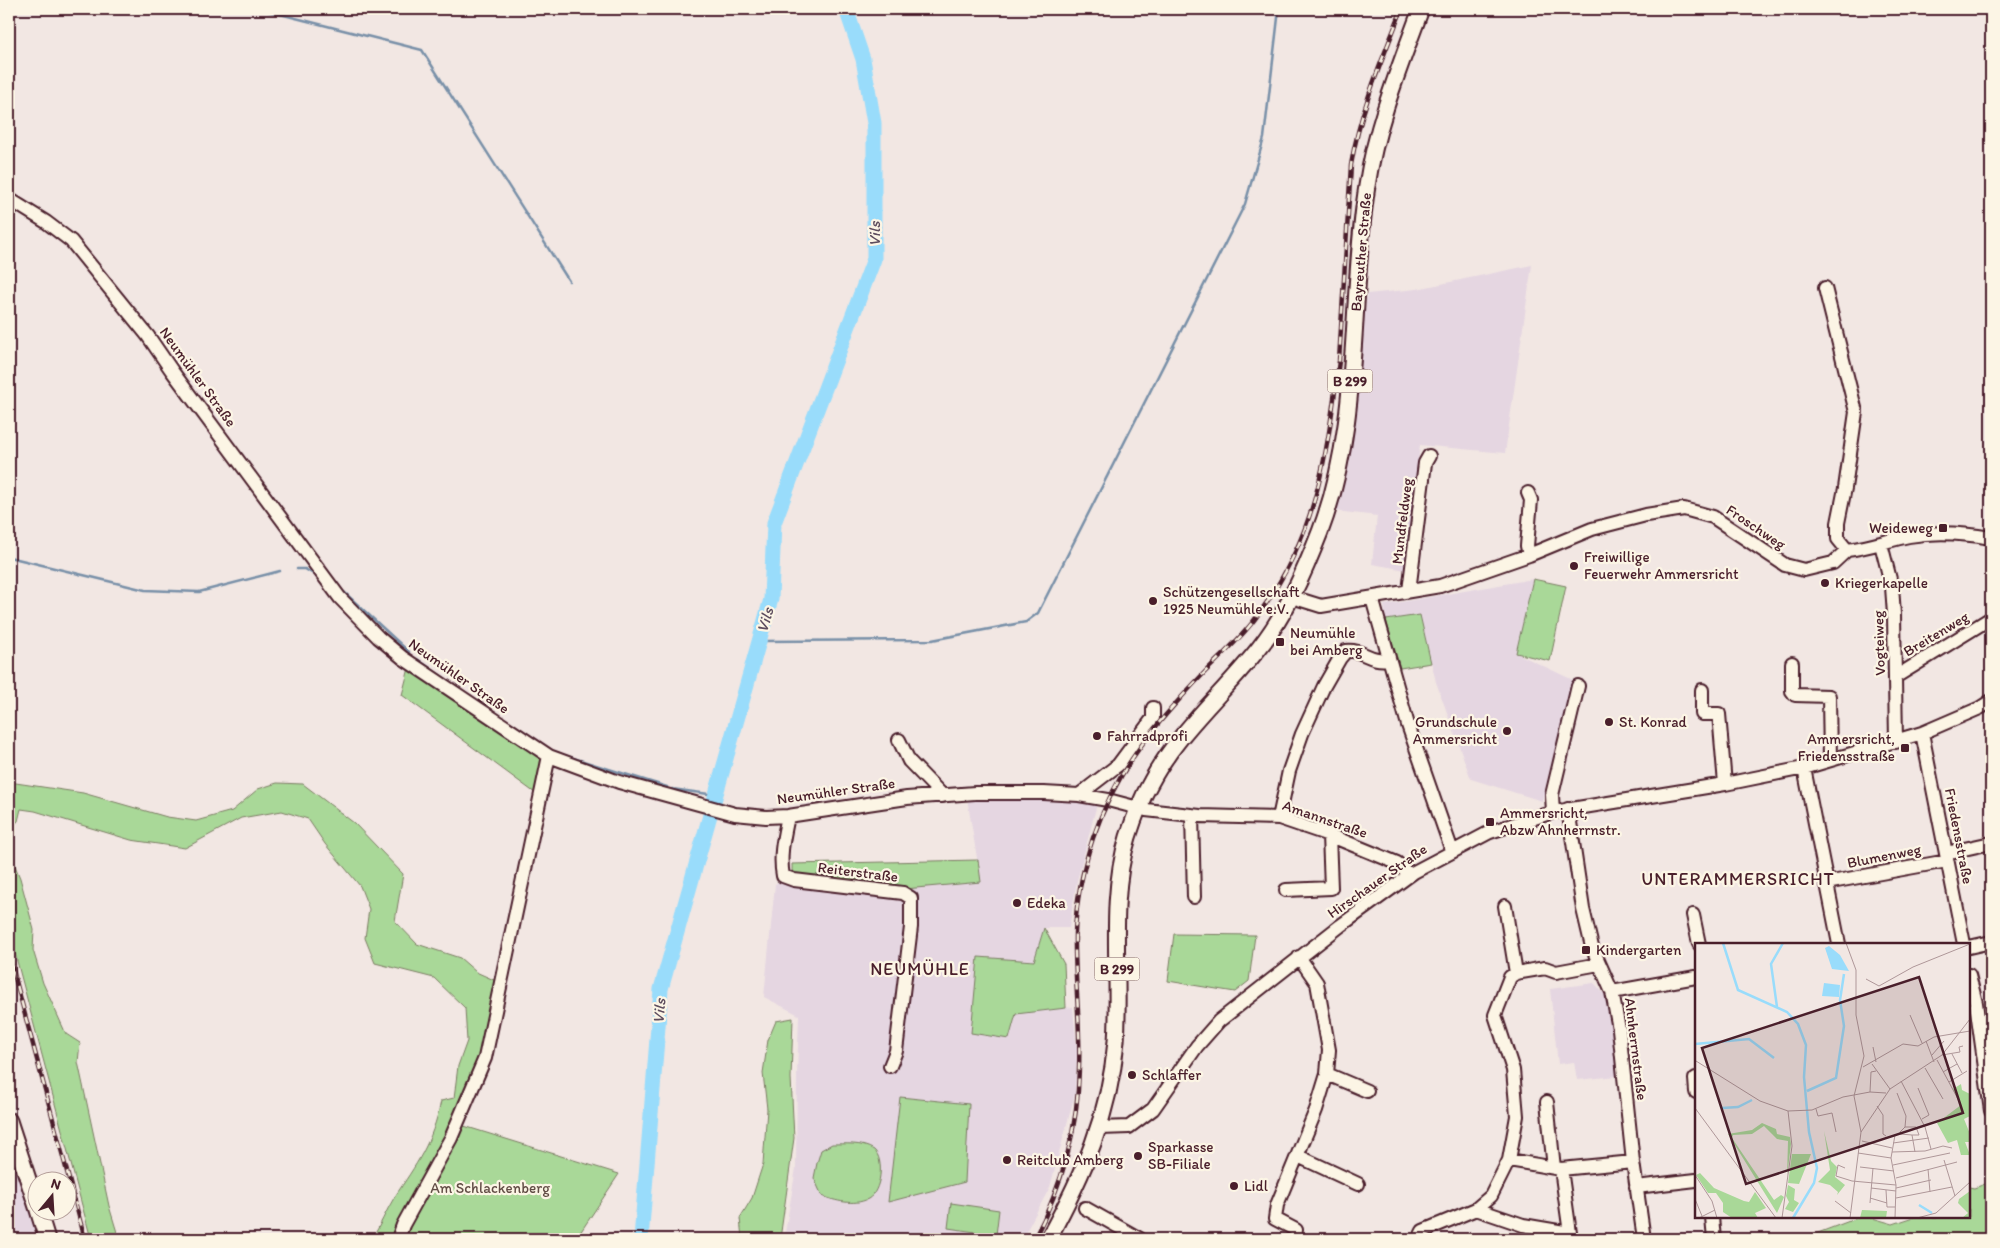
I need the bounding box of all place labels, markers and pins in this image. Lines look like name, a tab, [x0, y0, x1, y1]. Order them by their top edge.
place label: Weideweg	[1869, 519, 1933, 537]
marker: Weideweg	[1937, 522, 1949, 534]
place label: Freiwillige Feuerwehr Ammersricht	[1584, 548, 1739, 583]
marker: Freiwillige Feuerwehr Ammersricht	[1568, 560, 1580, 572]
place label: Kriegerkapelle	[1835, 574, 1928, 592]
marker: Kriegerkapelle	[1819, 577, 1831, 589]
place label: Schützengesellschaft 1925 Neumühle e.V.	[1163, 583, 1300, 618]
marker: Schützengesellschaft 1925 Neumühle e.V.	[1147, 595, 1159, 607]
place label: Neumühle bei Amberg	[1290, 624, 1363, 659]
marker: Neumühle bei Amberg	[1274, 636, 1286, 648]
place label: Grundschule Ammersricht	[1413, 713, 1497, 748]
place label: St. Konrad	[1619, 713, 1688, 731]
marker: St. Konrad	[1603, 716, 1615, 728]
marker: Grundschule Ammersricht	[1501, 725, 1513, 737]
place label: Fahrradprofi	[1107, 727, 1188, 745]
marker: Fahrradprofi	[1091, 730, 1103, 742]
place label: Ammersricht, Friedensstraße	[1798, 730, 1895, 765]
marker: Ammersricht, Friedensstraße	[1899, 742, 1911, 754]
place label: Ammersricht, Abzw Ahnherrnstr.	[1500, 804, 1621, 839]
marker: Ammersricht, Abzw Ahnherrnstr.	[1484, 816, 1496, 828]
place label: Edeka	[1027, 894, 1066, 912]
marker: Edeka	[1011, 897, 1023, 909]
place label: Kindergarten	[1596, 941, 1682, 959]
marker: Kindergarten	[1580, 944, 1592, 956]
place label: Schlaffer	[1142, 1066, 1201, 1084]
marker: Schlaffer	[1126, 1069, 1138, 1081]
place label: Sparkasse SB-Filiale	[1148, 1138, 1214, 1173]
marker: Sparkasse SB-Filiale	[1132, 1150, 1144, 1162]
place label: Reitclub Amberg	[1017, 1151, 1124, 1169]
marker: Reitclub Amberg	[1001, 1154, 1013, 1166]
place label: Lidl	[1244, 1177, 1269, 1195]
marker: Lidl	[1228, 1180, 1240, 1192]

